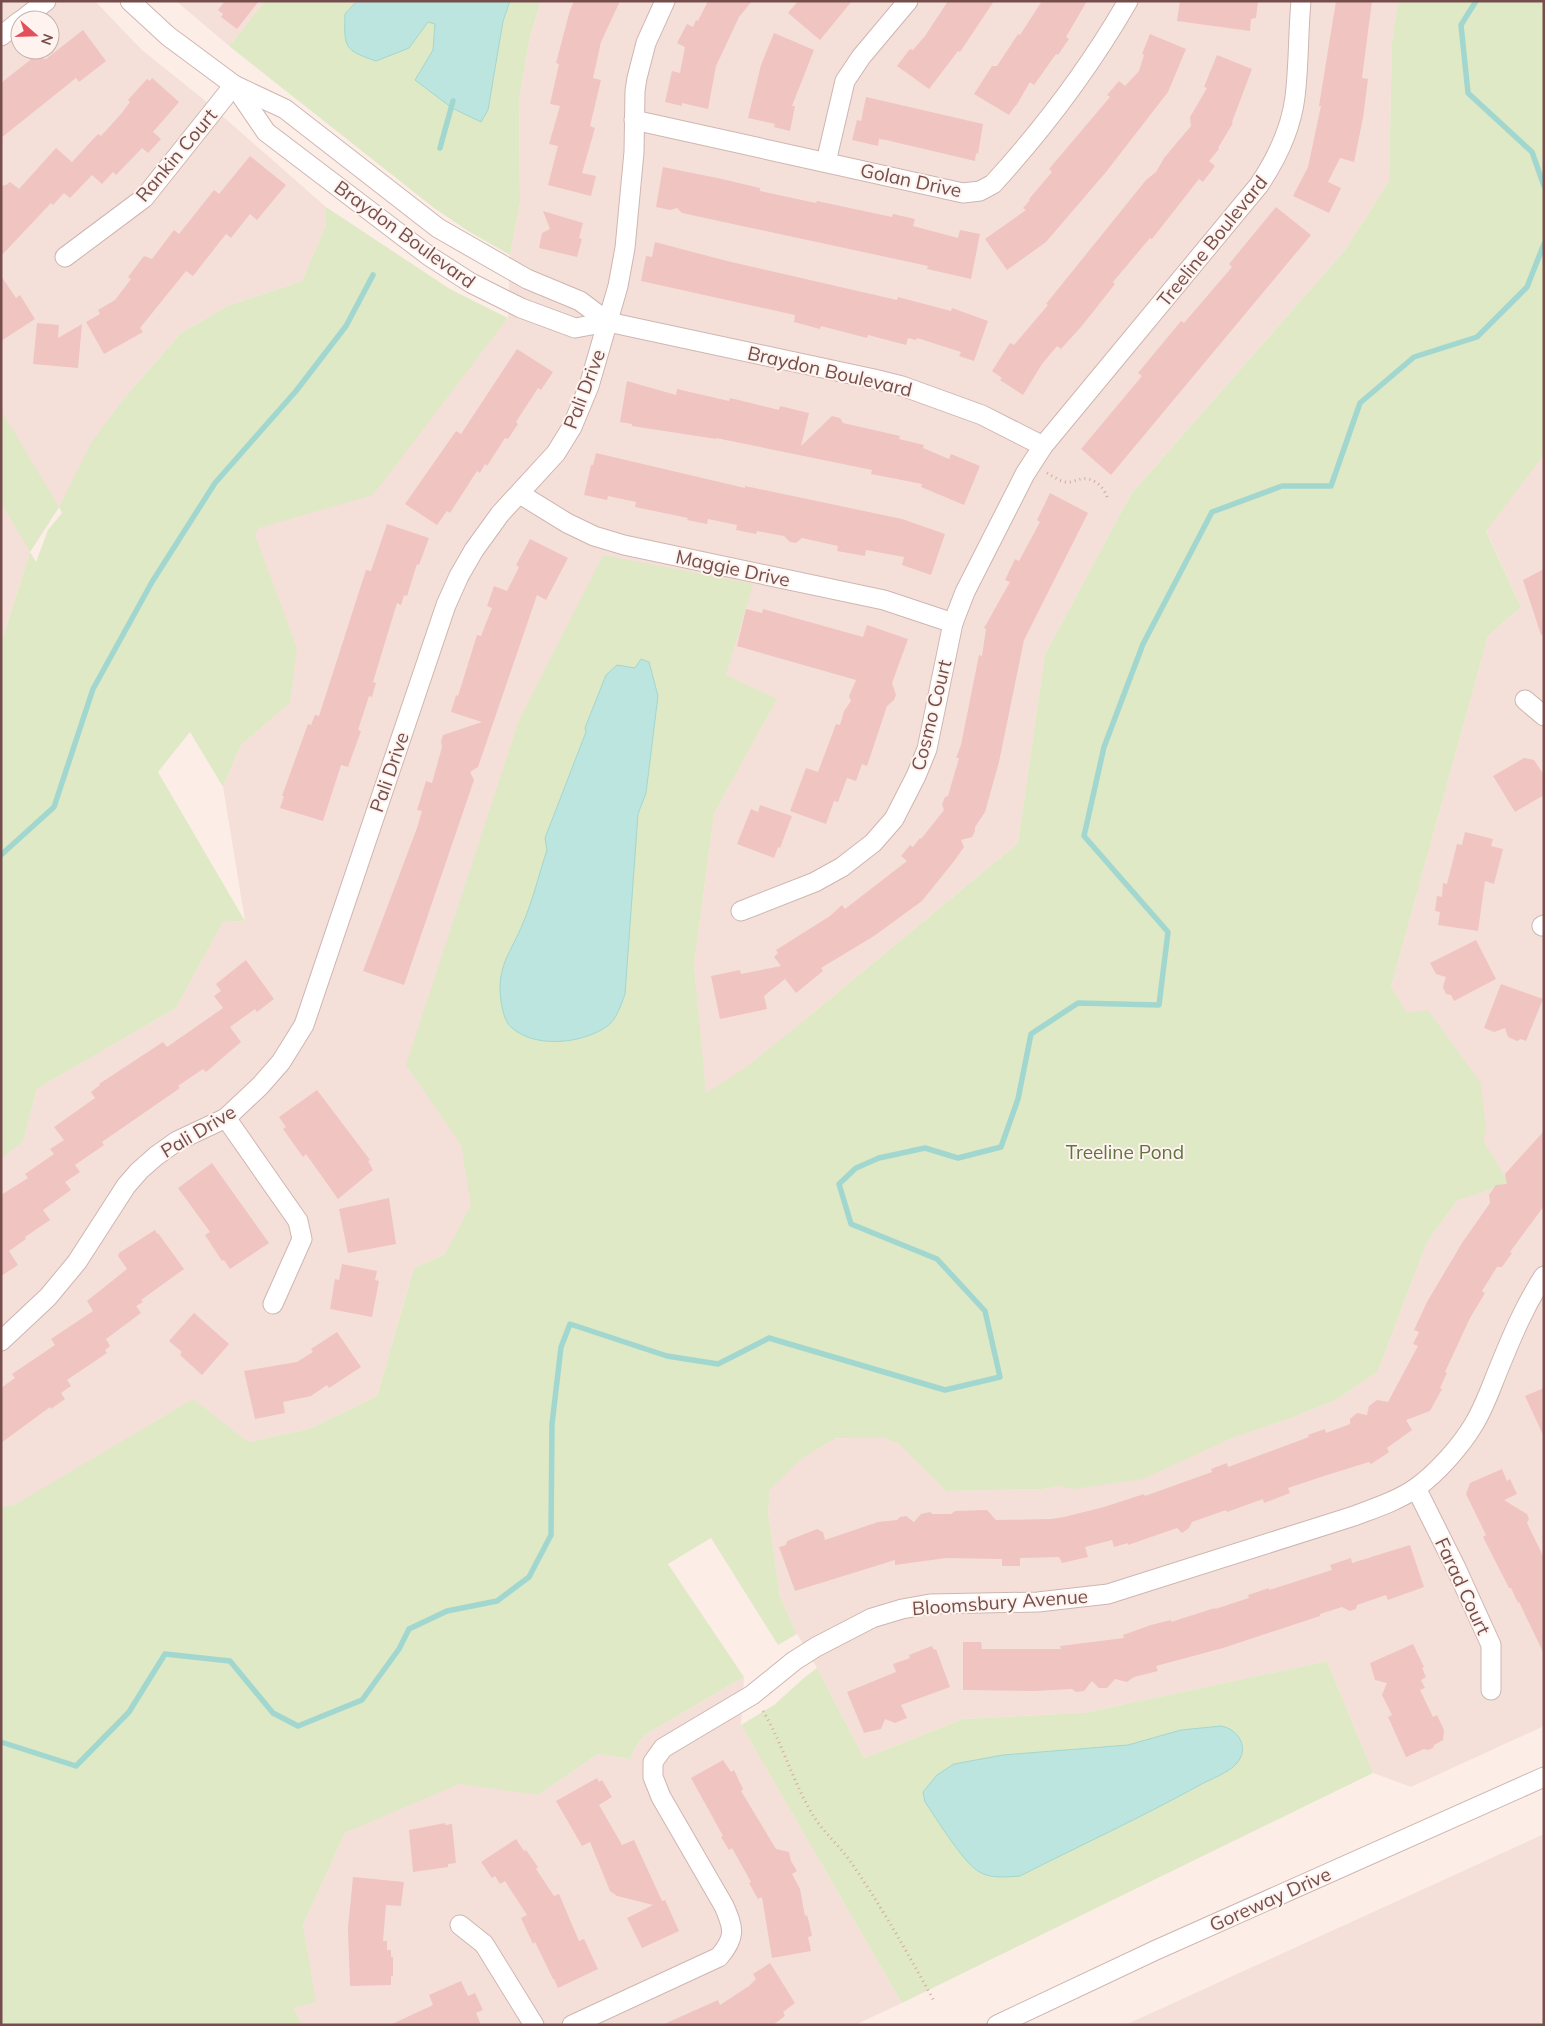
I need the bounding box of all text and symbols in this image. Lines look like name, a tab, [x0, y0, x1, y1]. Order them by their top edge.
north arrow	[10, 10, 60, 60]
text: N	[37, 31, 57, 47]
street label: Rankin Court	[130, 103, 222, 206]
street label: Golan Drive	[858, 158, 964, 202]
street label: Treeline Boulevard	[1152, 171, 1272, 311]
street label: Braydon Boulevard	[330, 175, 480, 293]
street label: Braydon Boulevard	[745, 340, 915, 402]
street label: Pali Drive	[558, 346, 610, 432]
street label: Maggie Drive	[674, 544, 792, 592]
street label: Cosmo Court	[906, 657, 956, 773]
street label: Pali Drive	[364, 729, 414, 815]
street label: Pali Drive	[156, 1099, 240, 1163]
park label: Treeline Pond	[1066, 1140, 1184, 1164]
street label: Farad Court	[1430, 1534, 1496, 1639]
street label: Bloomsbury Avenue	[911, 1584, 1089, 1620]
street label: Goreway Drive	[1206, 1862, 1334, 1936]

